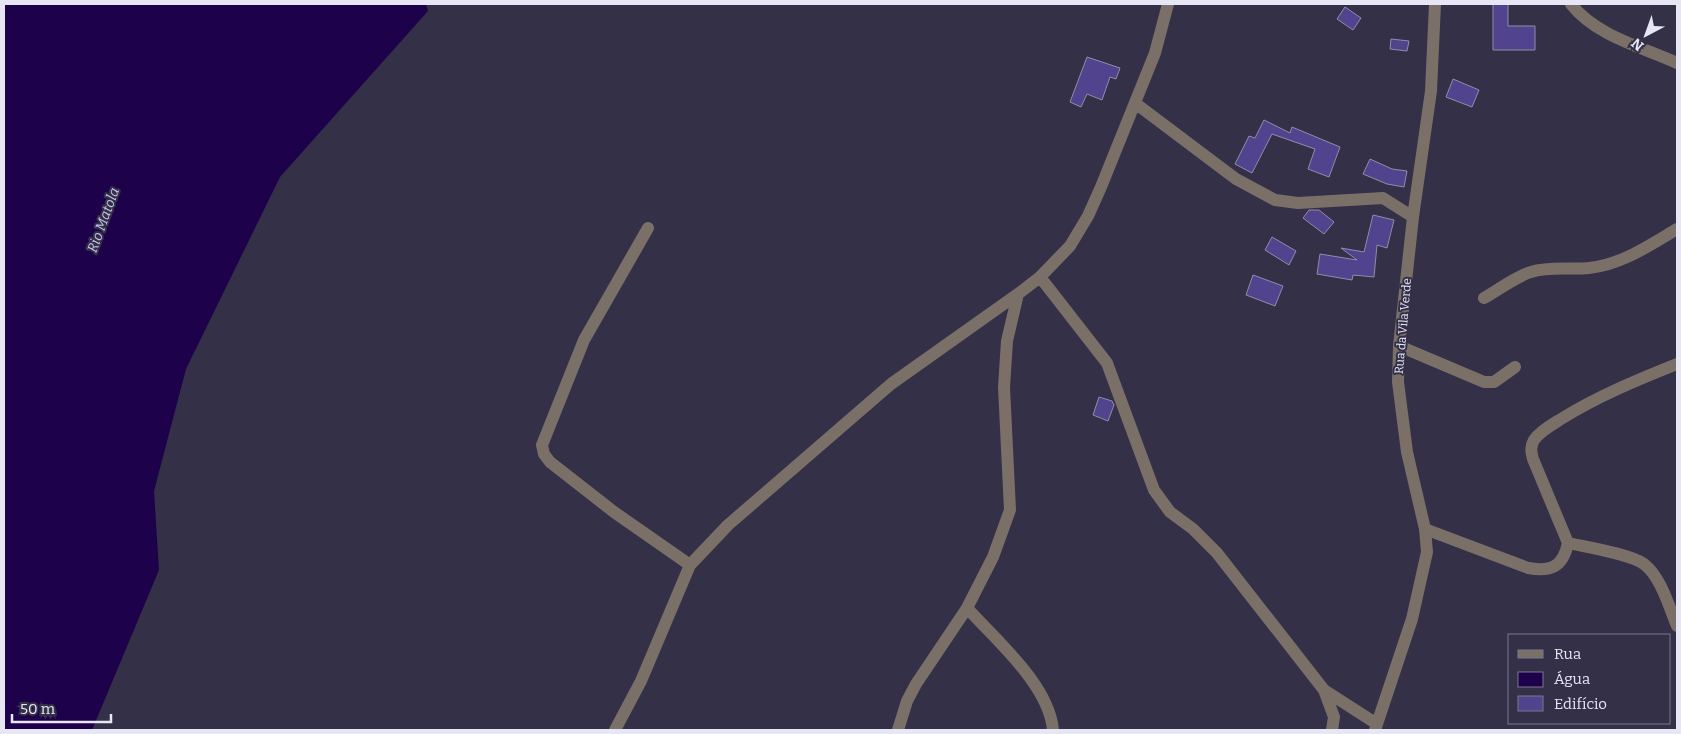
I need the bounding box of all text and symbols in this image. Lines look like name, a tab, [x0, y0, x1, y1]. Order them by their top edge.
north arrow	[1621, 10, 1671, 60]
text: N	[1628, 34, 1647, 54]
water label: Rio Matola	[84, 185, 123, 255]
street label: Rua da Vila Verde	[1392, 277, 1414, 375]
legend	[1508, 634, 1671, 724]
text: Rua	[1554, 645, 1581, 663]
text: Água	[1554, 670, 1590, 688]
scale bar	[12, 692, 111, 724]
text: Edifício	[1554, 695, 1607, 713]
text: 50 m	[20, 700, 56, 718]

